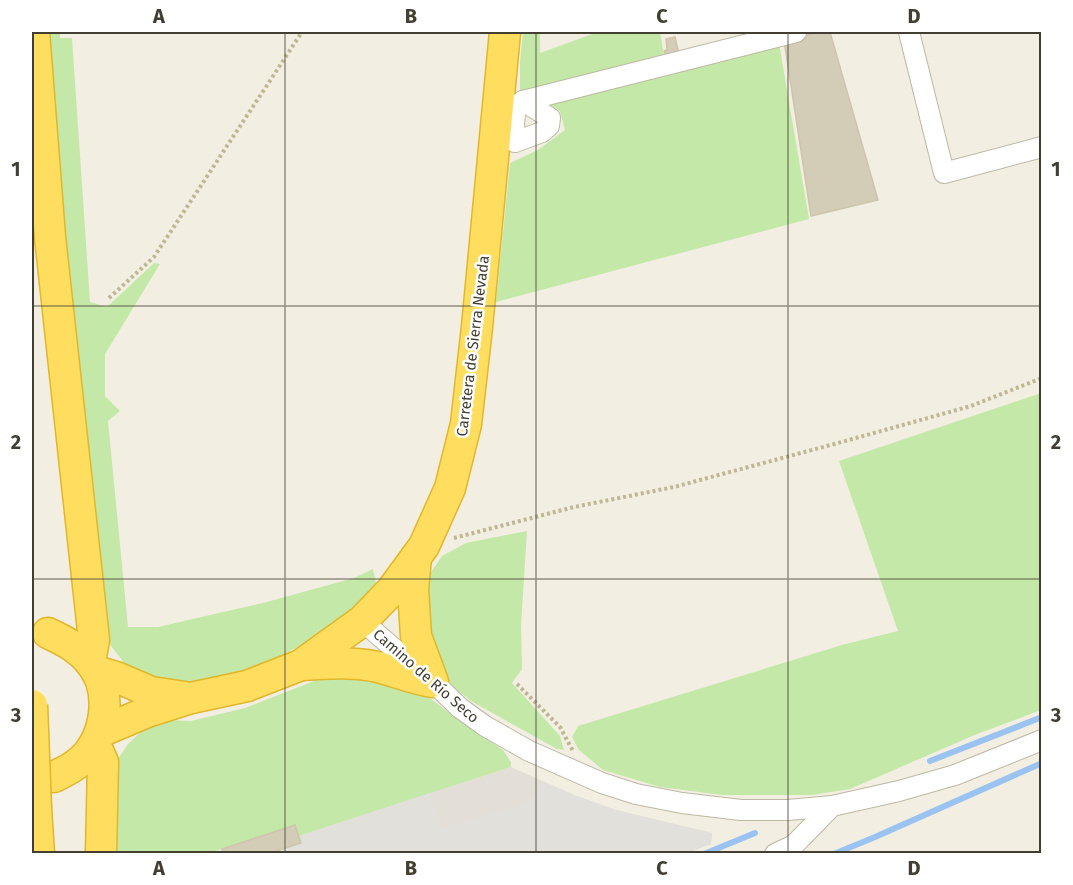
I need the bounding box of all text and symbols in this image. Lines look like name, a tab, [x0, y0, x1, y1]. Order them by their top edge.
text: A	[152, 4, 166, 28]
text: B	[405, 4, 417, 28]
text: C	[656, 4, 668, 28]
text: D	[907, 4, 921, 28]
text: 1	[11, 157, 21, 181]
text: 1	[1051, 157, 1061, 181]
street label: Carretera de Sierra Nevada	[453, 254, 493, 438]
text: 2	[11, 430, 21, 454]
text: 2	[1051, 430, 1061, 454]
street label: Camino de Río Seco	[369, 625, 483, 727]
text: 3	[10, 703, 21, 727]
text: 3	[1050, 703, 1061, 727]
text: A	[152, 856, 166, 880]
text: B	[405, 856, 417, 880]
text: C	[656, 856, 668, 880]
text: D	[907, 856, 921, 880]

